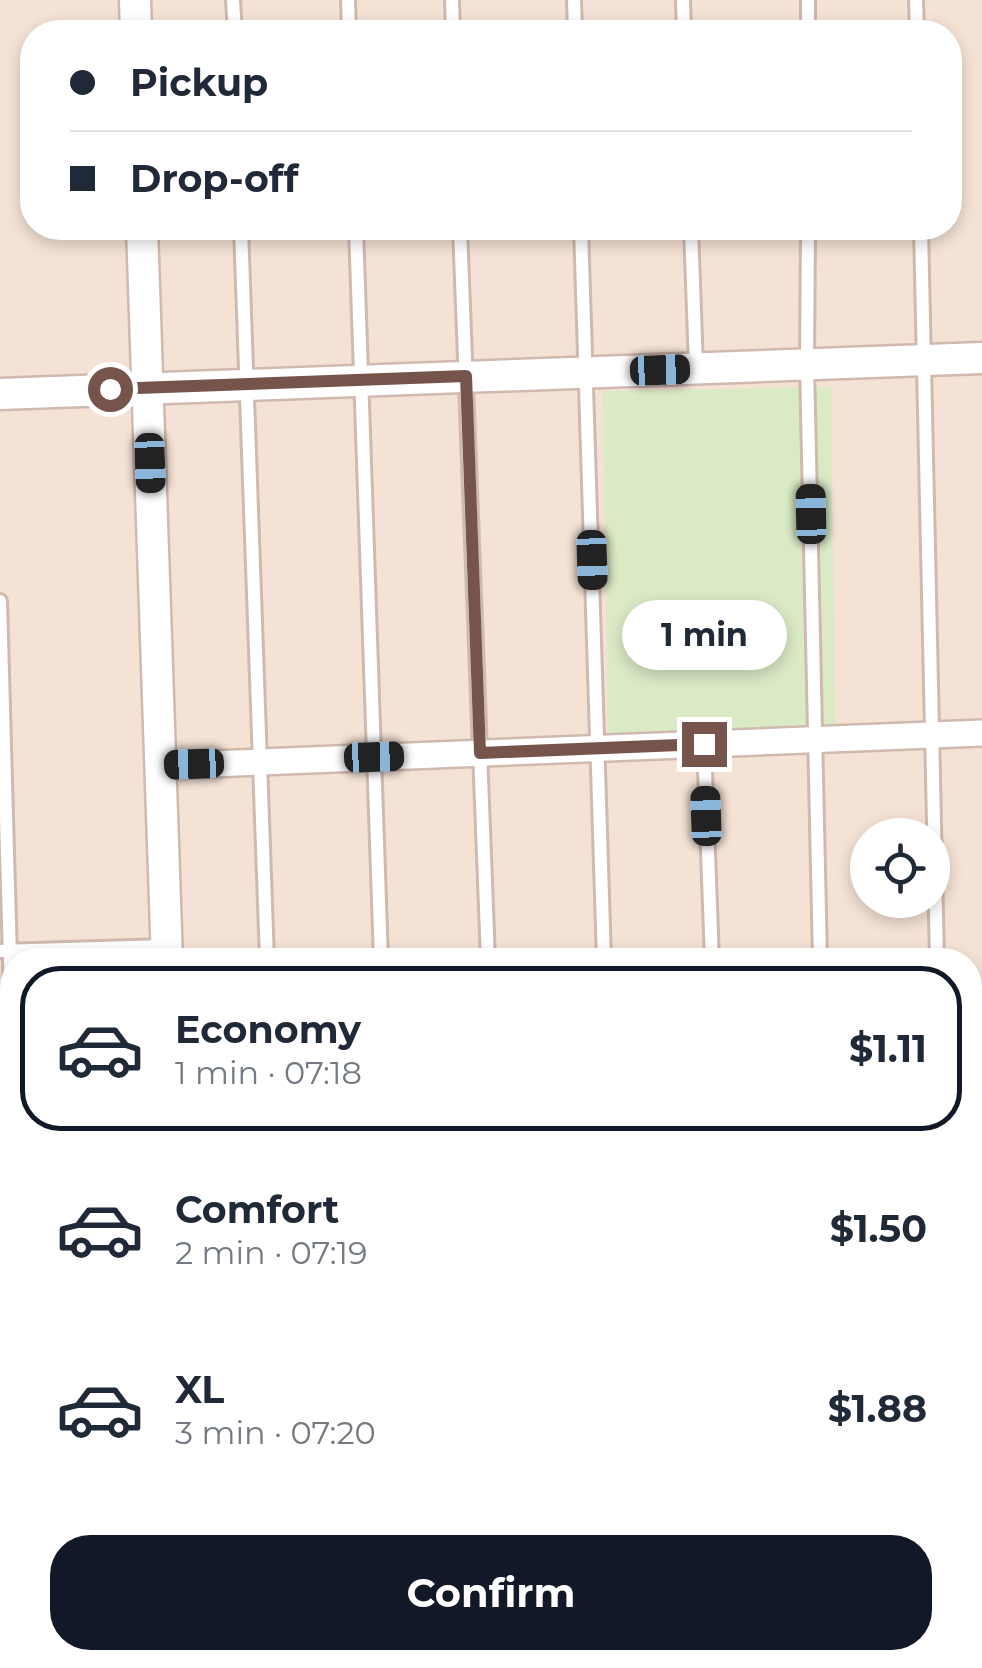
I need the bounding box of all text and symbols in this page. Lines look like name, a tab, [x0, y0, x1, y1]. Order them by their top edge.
text: Pickup	[130, 59, 268, 106]
text: Drop-off	[130, 155, 299, 202]
car	[629, 354, 691, 386]
route start	[88, 367, 133, 412]
car	[134, 432, 166, 494]
car	[795, 484, 827, 544]
car	[576, 529, 608, 591]
callout: 1 min	[622, 599, 786, 669]
text: 1 min	[661, 615, 748, 654]
route end	[682, 722, 727, 767]
car	[343, 741, 405, 773]
car	[163, 748, 225, 780]
car	[690, 785, 722, 847]
map controls	[850, 818, 950, 918]
button: locate	[850, 818, 950, 918]
icon: car	[55, 1004, 145, 1094]
text: Economy	[175, 1006, 361, 1053]
text: $1.11	[849, 1025, 927, 1072]
text: 1 min · 07:18	[175, 1053, 362, 1092]
icon: car	[55, 1184, 145, 1274]
text: Comfort	[175, 1186, 339, 1233]
text: $1.50	[830, 1205, 927, 1252]
text: 2 min · 07:19	[175, 1233, 368, 1272]
icon: car	[55, 1364, 145, 1454]
text: XL	[175, 1366, 224, 1413]
text: $1.88	[828, 1385, 927, 1432]
text: 3 min · 07:20	[175, 1413, 376, 1452]
button: Confirm	[50, 1535, 932, 1650]

